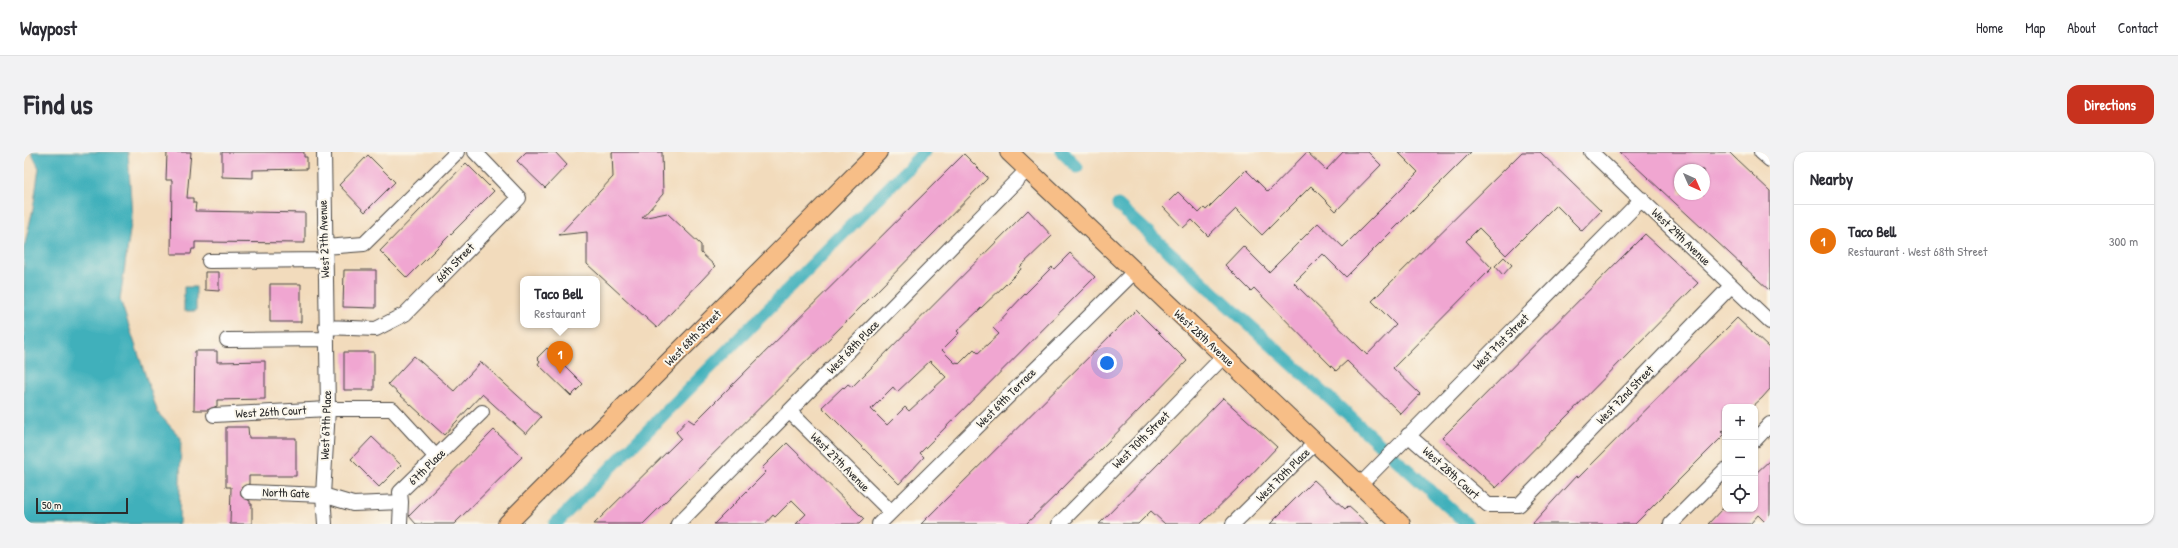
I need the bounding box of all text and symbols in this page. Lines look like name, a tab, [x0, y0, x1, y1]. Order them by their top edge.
text: Waypost	[20, 15, 77, 41]
text: Home	[1976, 18, 2003, 37]
text: Map	[2025, 18, 2045, 37]
text: About	[2067, 18, 2096, 37]
text: Contact	[2118, 18, 2158, 37]
text: Find us	[24, 85, 93, 123]
button: Directions	[2067, 85, 2154, 124]
north arrow	[1674, 164, 1710, 200]
text: Nearby	[1810, 167, 1853, 190]
street label: West 27th Avenue	[314, 200, 333, 278]
street label: West 29th Avenue	[1648, 204, 1715, 269]
text: Taco Bell	[1848, 221, 1896, 242]
text: 1	[1821, 232, 1825, 250]
text: 300 m	[2109, 232, 2138, 250]
street label: 66th Street	[431, 238, 479, 286]
text: Restaurant · West 68th Street	[1848, 242, 1988, 260]
popup	[520, 276, 600, 328]
text: Taco Bell	[534, 283, 583, 304]
text: Restaurant	[534, 304, 586, 322]
street label: West 68th Street	[661, 305, 725, 370]
street label: West 28th Avenue	[1170, 305, 1238, 370]
street label: West 71st Street	[1469, 309, 1533, 374]
street label: West 68th Place	[823, 316, 883, 377]
pin: 1	[547, 341, 573, 374]
your location	[1097, 353, 1117, 373]
street label: West 72nd Street	[1592, 361, 1658, 428]
street label: West 69th Terrace	[972, 364, 1040, 431]
street label: West 67th Place	[316, 390, 335, 460]
street label: West 26th Court	[235, 401, 308, 422]
map controls	[1722, 404, 1758, 512]
button: +	[1722, 404, 1758, 440]
street label: West 70th Street	[1108, 407, 1174, 472]
street label: West 27th Avenue	[807, 428, 874, 495]
button: −	[1722, 440, 1758, 476]
street label: West 28th Court	[1419, 442, 1484, 503]
street label: 67th Place	[404, 444, 449, 489]
street label: West 70th Place	[1252, 444, 1314, 505]
button: locate	[1722, 476, 1758, 512]
street label: North Gate	[262, 483, 310, 502]
scale bar	[36, 496, 128, 515]
text: 50 m	[42, 498, 62, 512]

